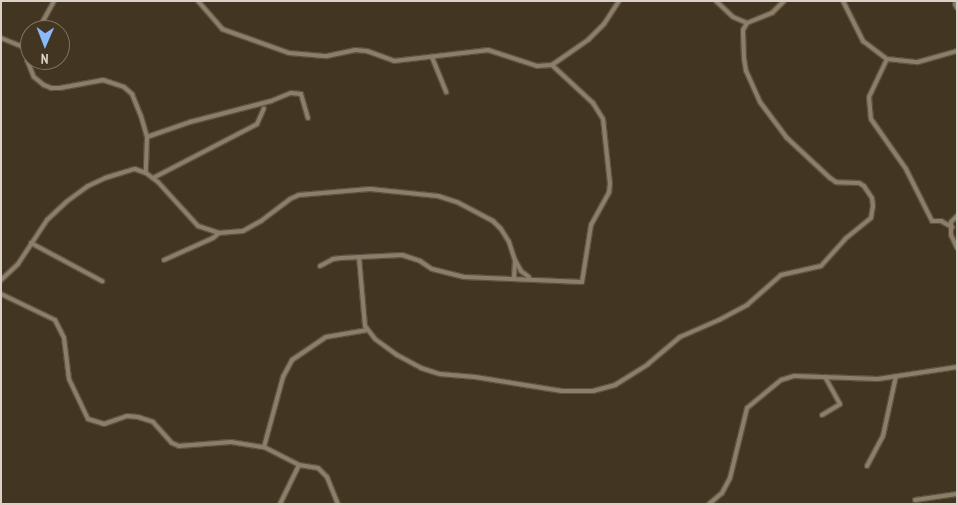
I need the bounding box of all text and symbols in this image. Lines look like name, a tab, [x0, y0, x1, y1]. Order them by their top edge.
north arrow	[20, 20, 70, 70]
text: N	[41, 50, 49, 68]

